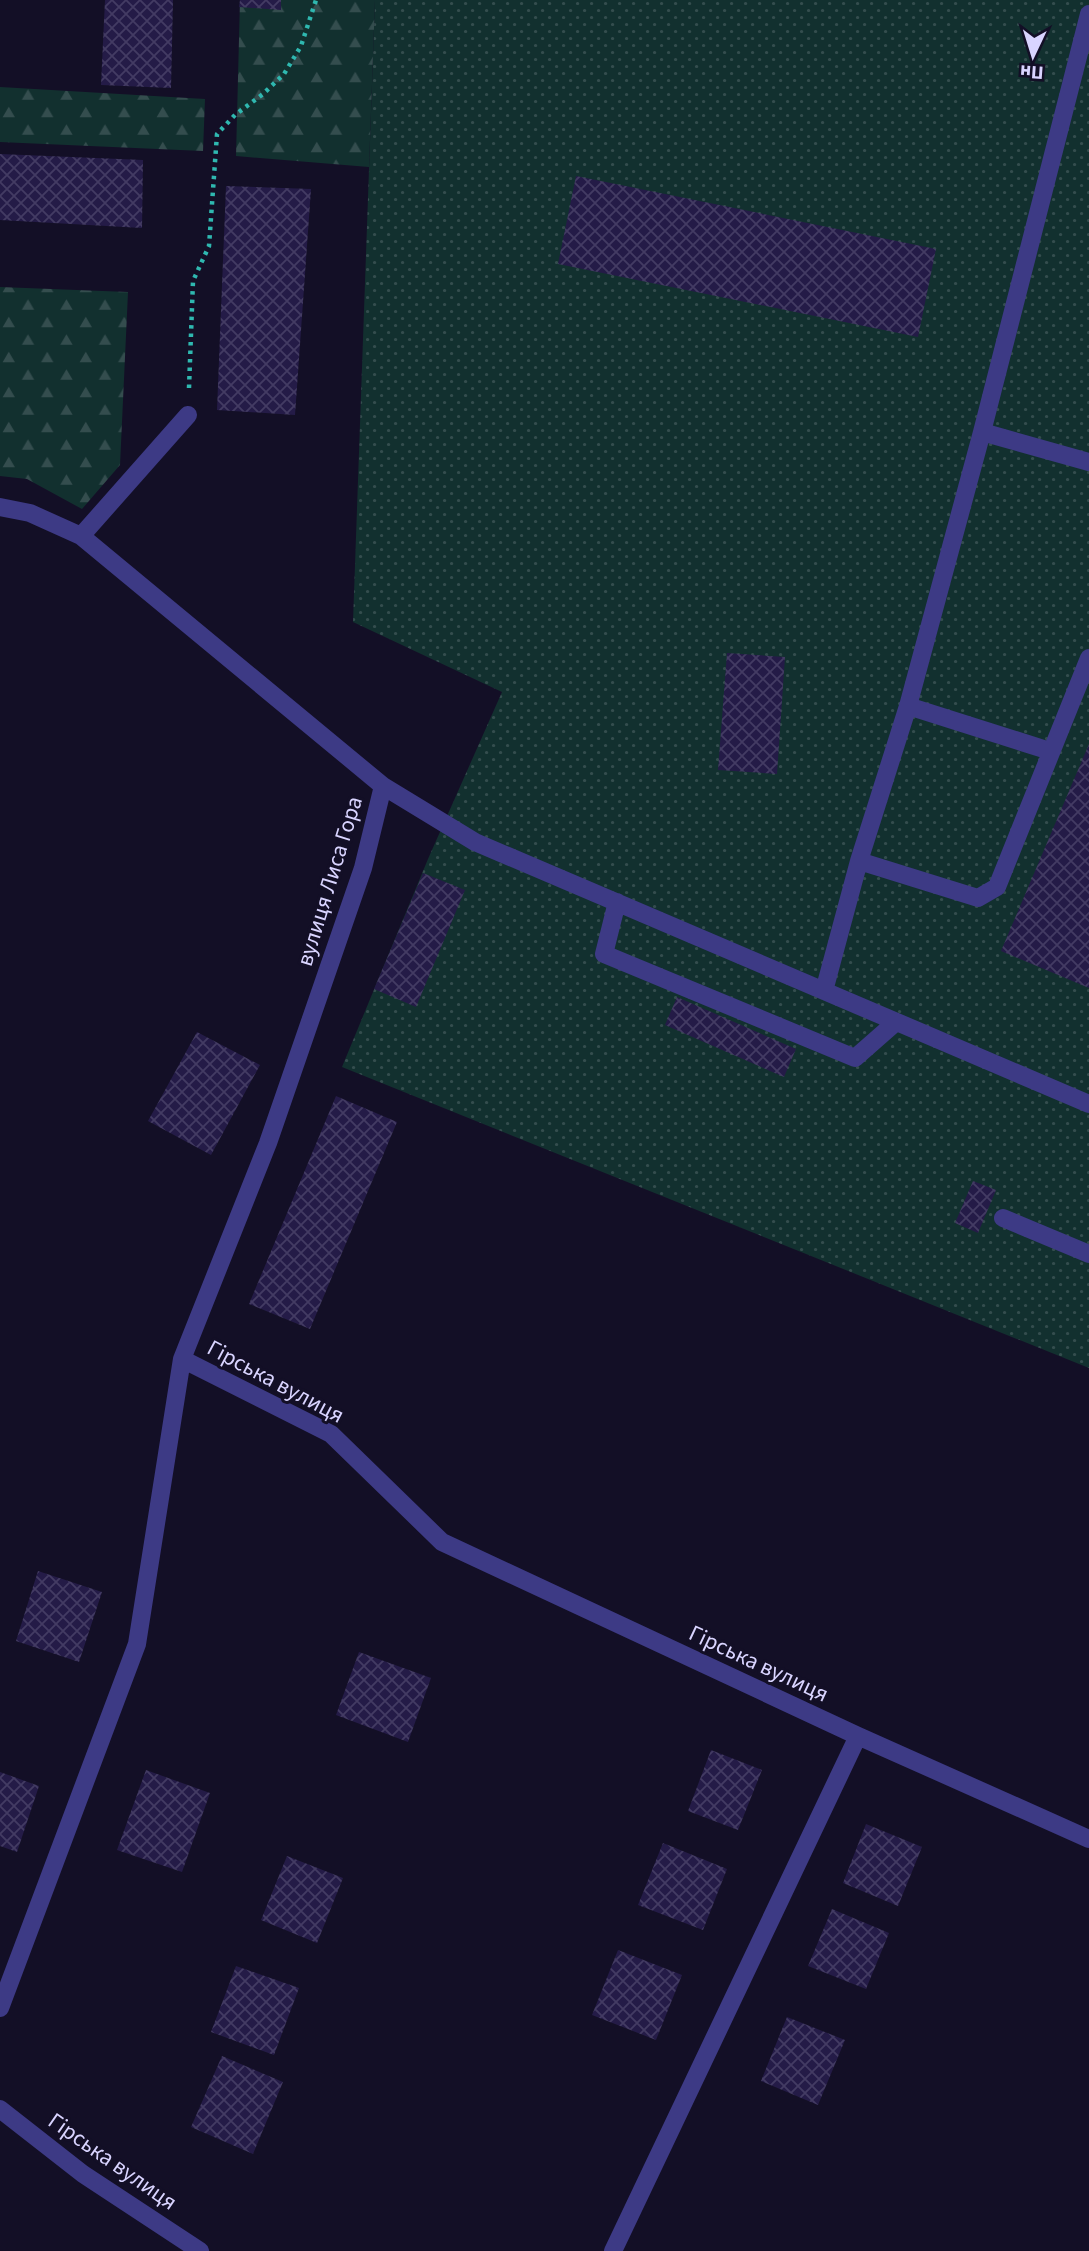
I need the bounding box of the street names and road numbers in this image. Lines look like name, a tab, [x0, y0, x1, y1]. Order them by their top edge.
street label: вулиця Лиса Гора	[288, 792, 371, 970]
street label: Гірська вулиця	[201, 1331, 350, 1431]
street label: Гірська вулиця	[683, 1617, 834, 1710]
street label: Гірська вулиця	[41, 2105, 184, 2218]

